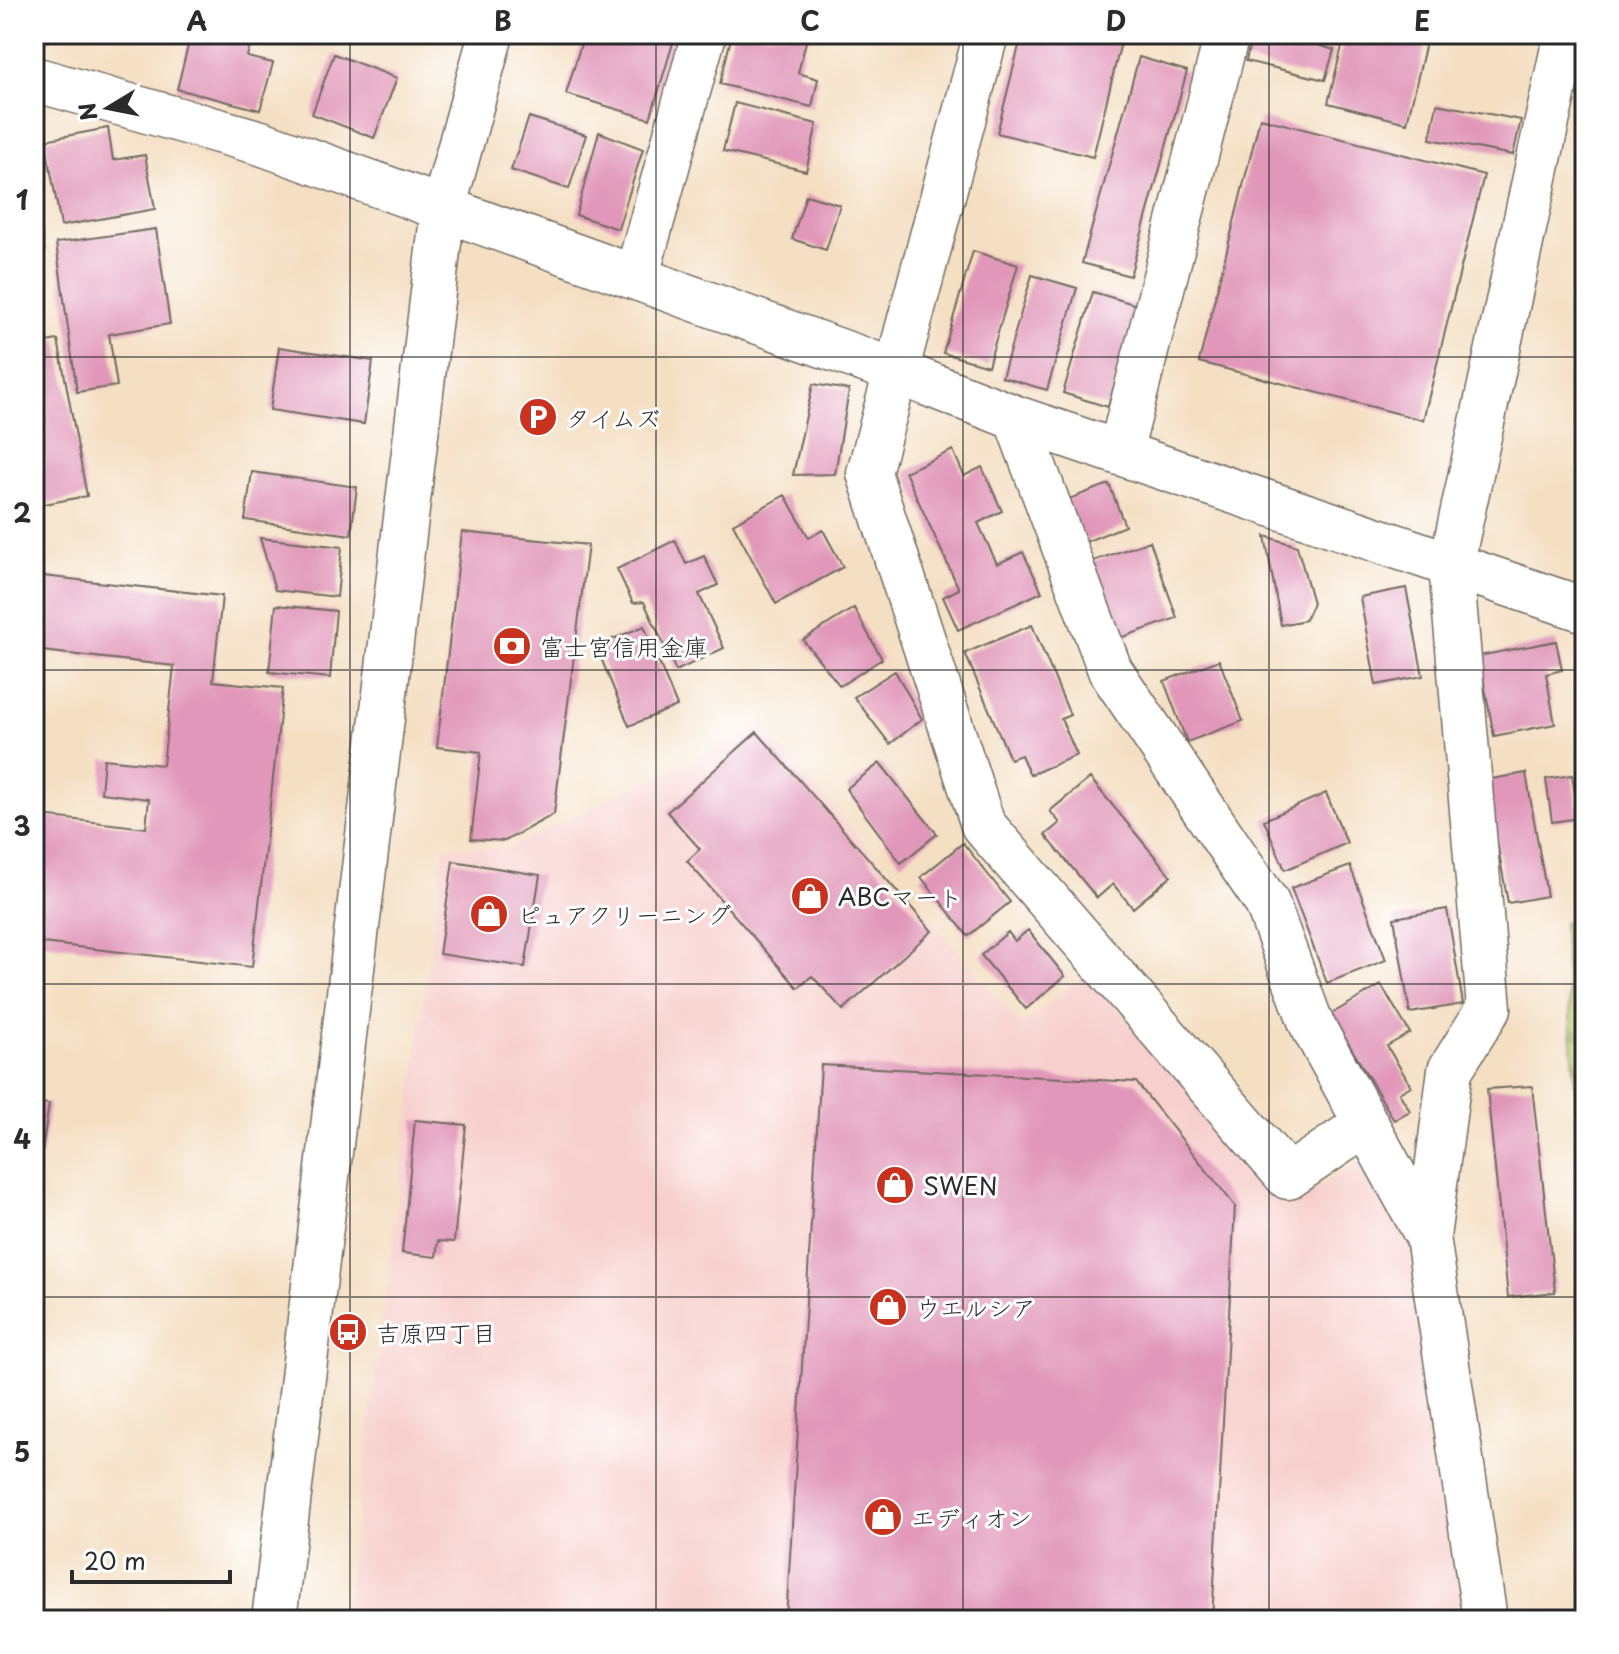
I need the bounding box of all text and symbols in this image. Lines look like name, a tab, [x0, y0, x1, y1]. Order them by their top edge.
text: A	[187, 1, 207, 40]
text: B	[494, 1, 512, 40]
text: C	[800, 1, 820, 40]
text: D	[1106, 1, 1126, 40]
text: E	[1414, 1, 1430, 40]
north arrow	[68, 68, 148, 148]
text: N	[69, 100, 105, 123]
text: 1	[16, 180, 28, 219]
parking icon: タイムズ	[517, 396, 559, 438]
place label: タイムズ	[566, 399, 660, 435]
text: 2	[13, 493, 31, 532]
bank icon: 富士宮信用金庫	[491, 625, 533, 667]
place label: 富士宮信用金庫	[540, 628, 708, 664]
text: 3	[13, 806, 31, 845]
shop icon: ABCマート	[789, 875, 831, 917]
place label: ABCマート	[838, 878, 963, 914]
shop icon: ピュアクリーニング	[468, 893, 510, 935]
place label: ピュアクリーニング	[517, 896, 732, 932]
text: 4	[13, 1119, 31, 1158]
shop icon: SWEN	[874, 1164, 916, 1206]
place label: SWEN	[923, 1167, 997, 1203]
shop icon: ウエルシア	[867, 1286, 909, 1328]
place label: ウエルシア	[916, 1289, 1036, 1325]
bus stop icon: 吉原四丁目	[327, 1311, 369, 1353]
place label: 吉原四丁目	[376, 1314, 496, 1350]
text: 5	[14, 1432, 30, 1471]
shop icon: エディオン	[862, 1496, 904, 1538]
place label: エディオン	[911, 1499, 1032, 1535]
scale bar	[72, 1534, 230, 1584]
text: 20 m	[84, 1542, 146, 1578]

